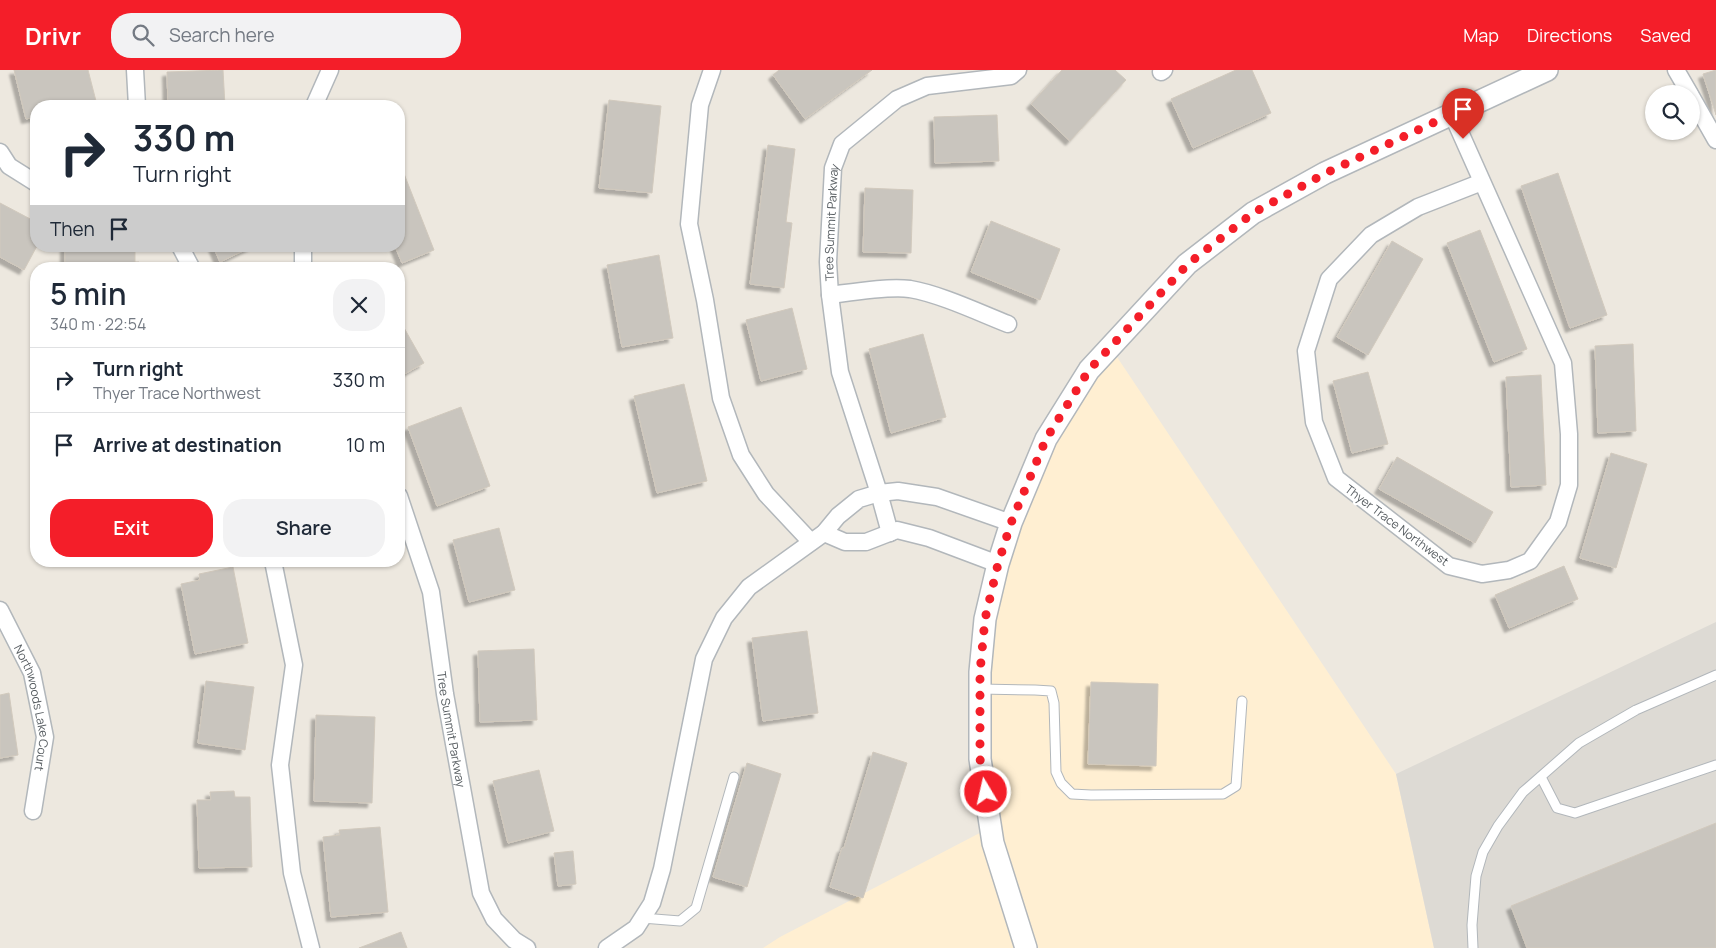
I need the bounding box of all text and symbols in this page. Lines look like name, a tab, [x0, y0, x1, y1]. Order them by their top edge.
search box	[111, 13, 461, 58]
text: Drivr	[25, 19, 81, 52]
icon: search	[129, 21, 157, 49]
text: Search here	[169, 22, 275, 48]
text: Map	[1463, 23, 1499, 47]
text: Directions	[1527, 23, 1612, 47]
text: Saved	[1640, 23, 1691, 47]
map controls	[1645, 85, 1700, 140]
button: search	[1645, 85, 1700, 140]
pin	[1442, 88, 1484, 139]
icon: arrive	[1449, 95, 1477, 123]
text: 330 m	[133, 114, 235, 162]
icon: right	[50, 120, 115, 185]
text: Turn right	[133, 159, 231, 189]
street label: Tree Summit Parkway	[819, 160, 843, 282]
icon: arrive	[105, 215, 133, 243]
text: Then	[50, 216, 95, 242]
text: 5 min	[50, 273, 126, 314]
button: close	[333, 279, 385, 331]
text: 340 m · 22:54	[50, 313, 147, 335]
text: Turn right	[93, 356, 183, 382]
icon: right	[50, 366, 78, 394]
text: 330 m	[332, 367, 385, 393]
text: Thyer Trace Northwest	[93, 382, 261, 404]
icon: arrive	[50, 431, 78, 459]
text: Arrive at destination	[93, 432, 282, 458]
text: 10 m	[346, 432, 385, 458]
street label: Thyer Trace Northwest	[1342, 480, 1453, 570]
button: Exit	[50, 499, 213, 557]
button: Share	[223, 499, 385, 557]
street label: Northwoods Lake Court	[10, 641, 53, 772]
street label: Tree Summit Parkway	[433, 670, 470, 789]
position arrow	[959, 765, 1011, 817]

